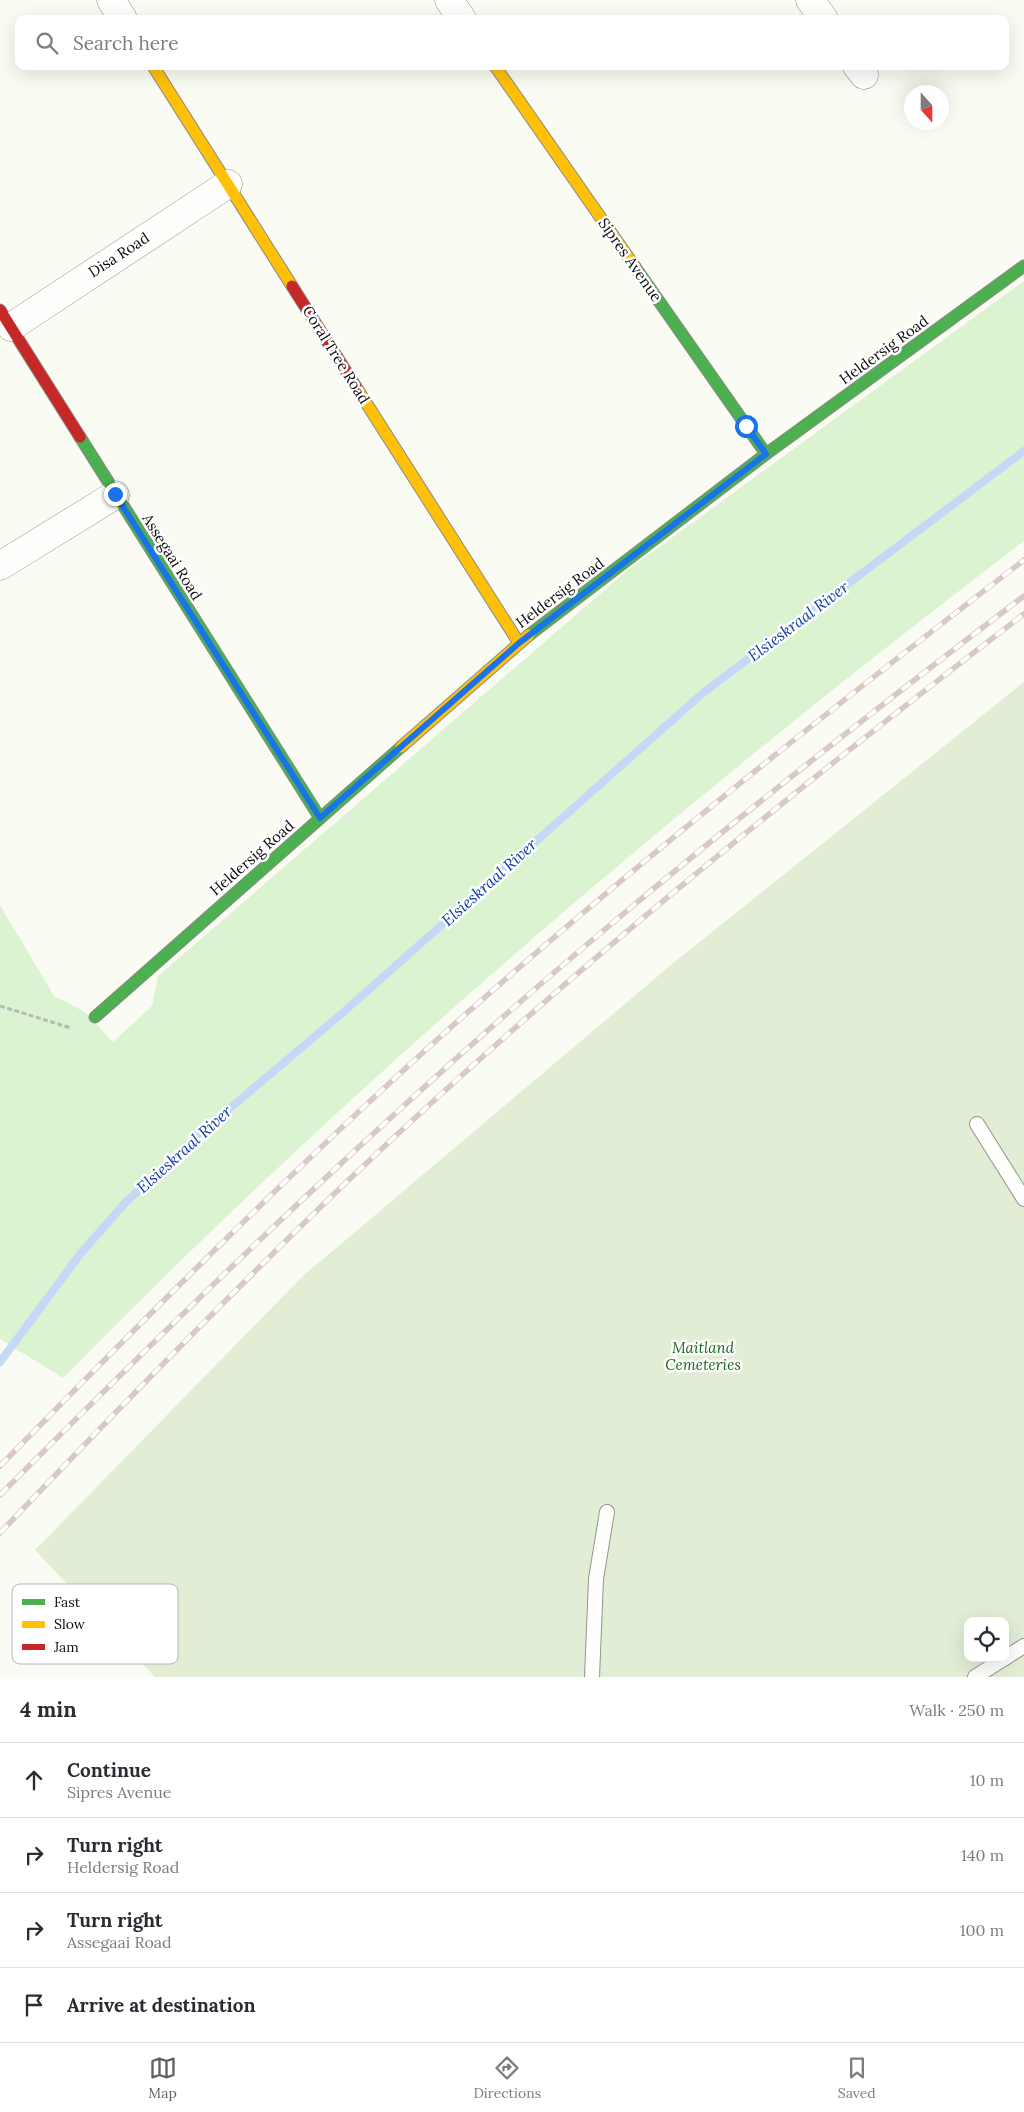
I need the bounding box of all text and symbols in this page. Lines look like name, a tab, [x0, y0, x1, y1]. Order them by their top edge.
search box	[15, 15, 1009, 70]
icon: search	[33, 29, 61, 57]
text: Search here	[73, 31, 179, 55]
north arrow	[904, 85, 949, 130]
street label: Sipres Avenue	[595, 214, 666, 305]
street label: Disa Road	[85, 228, 153, 281]
street label: Coral Tree Road	[299, 302, 374, 407]
street label: Heldersig Road	[835, 311, 932, 388]
route start	[735, 415, 758, 438]
route end	[104, 483, 127, 506]
street label: Assegaai Road	[138, 509, 206, 603]
street label: Heldersig Road	[512, 553, 608, 632]
water label: Elsieskraal River	[744, 576, 853, 665]
street label: Heldersig Road	[206, 816, 298, 899]
water label: Elsieskraal River	[437, 834, 541, 930]
water label: Elsieskraal River	[132, 1101, 236, 1197]
park label: Maitland Cemeteries	[665, 1338, 741, 1374]
legend	[12, 1584, 178, 1664]
text: Fast	[54, 1593, 81, 1611]
text: Slow	[54, 1615, 86, 1633]
map controls	[964, 1617, 1009, 1662]
button: locate	[964, 1617, 1009, 1662]
text: Jam	[53, 1638, 79, 1656]
text: 4 min	[20, 1696, 77, 1723]
text: Walk · 250 m	[909, 1700, 1004, 1720]
text: Continue	[67, 1758, 151, 1782]
icon: ahead	[20, 1766, 48, 1794]
text: 10 m	[970, 1770, 1004, 1790]
text: Sipres Avenue	[67, 1782, 171, 1802]
text: Turn right	[67, 1833, 163, 1857]
icon: right	[20, 1841, 48, 1869]
text: 140 m	[961, 1845, 1004, 1865]
text: Heldersig Road	[67, 1857, 179, 1877]
text: Turn right	[67, 1908, 163, 1932]
icon: right	[20, 1916, 48, 1944]
text: 100 m	[960, 1920, 1004, 1940]
text: Assegaai Road	[67, 1932, 172, 1952]
icon: arrive	[20, 1991, 48, 2019]
text: Arrive at destination	[67, 1993, 256, 2017]
tab: Map	[148, 2054, 177, 2102]
tab: Directions	[473, 2054, 541, 2102]
tab: Saved	[838, 2054, 876, 2102]

